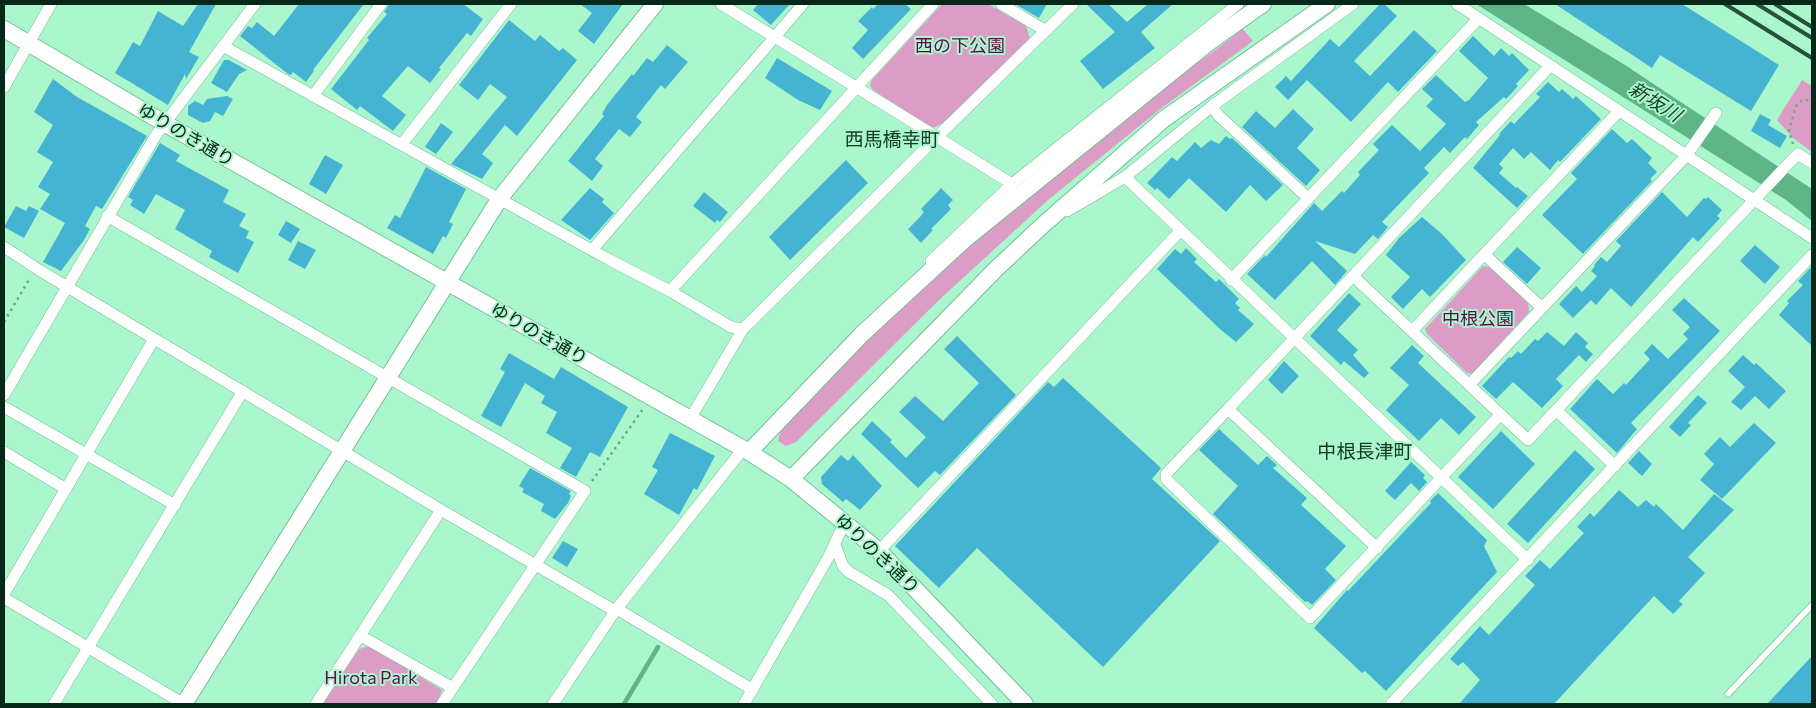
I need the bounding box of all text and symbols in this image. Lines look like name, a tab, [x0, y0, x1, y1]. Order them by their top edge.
park label: 西の下公園	[915, 35, 1005, 57]
water label: 新坂川	[1625, 77, 1685, 127]
street label: ゆりのき通り	[134, 99, 238, 171]
district label: 西馬橋幸町	[845, 129, 939, 151]
street label: ゆりのき通り	[487, 298, 591, 370]
park label: 中根公園	[1442, 308, 1514, 330]
district label: 中根長津町	[1318, 441, 1412, 463]
street label: ゆりのき通り	[830, 509, 924, 599]
park label: Hirota Park	[324, 667, 418, 689]

